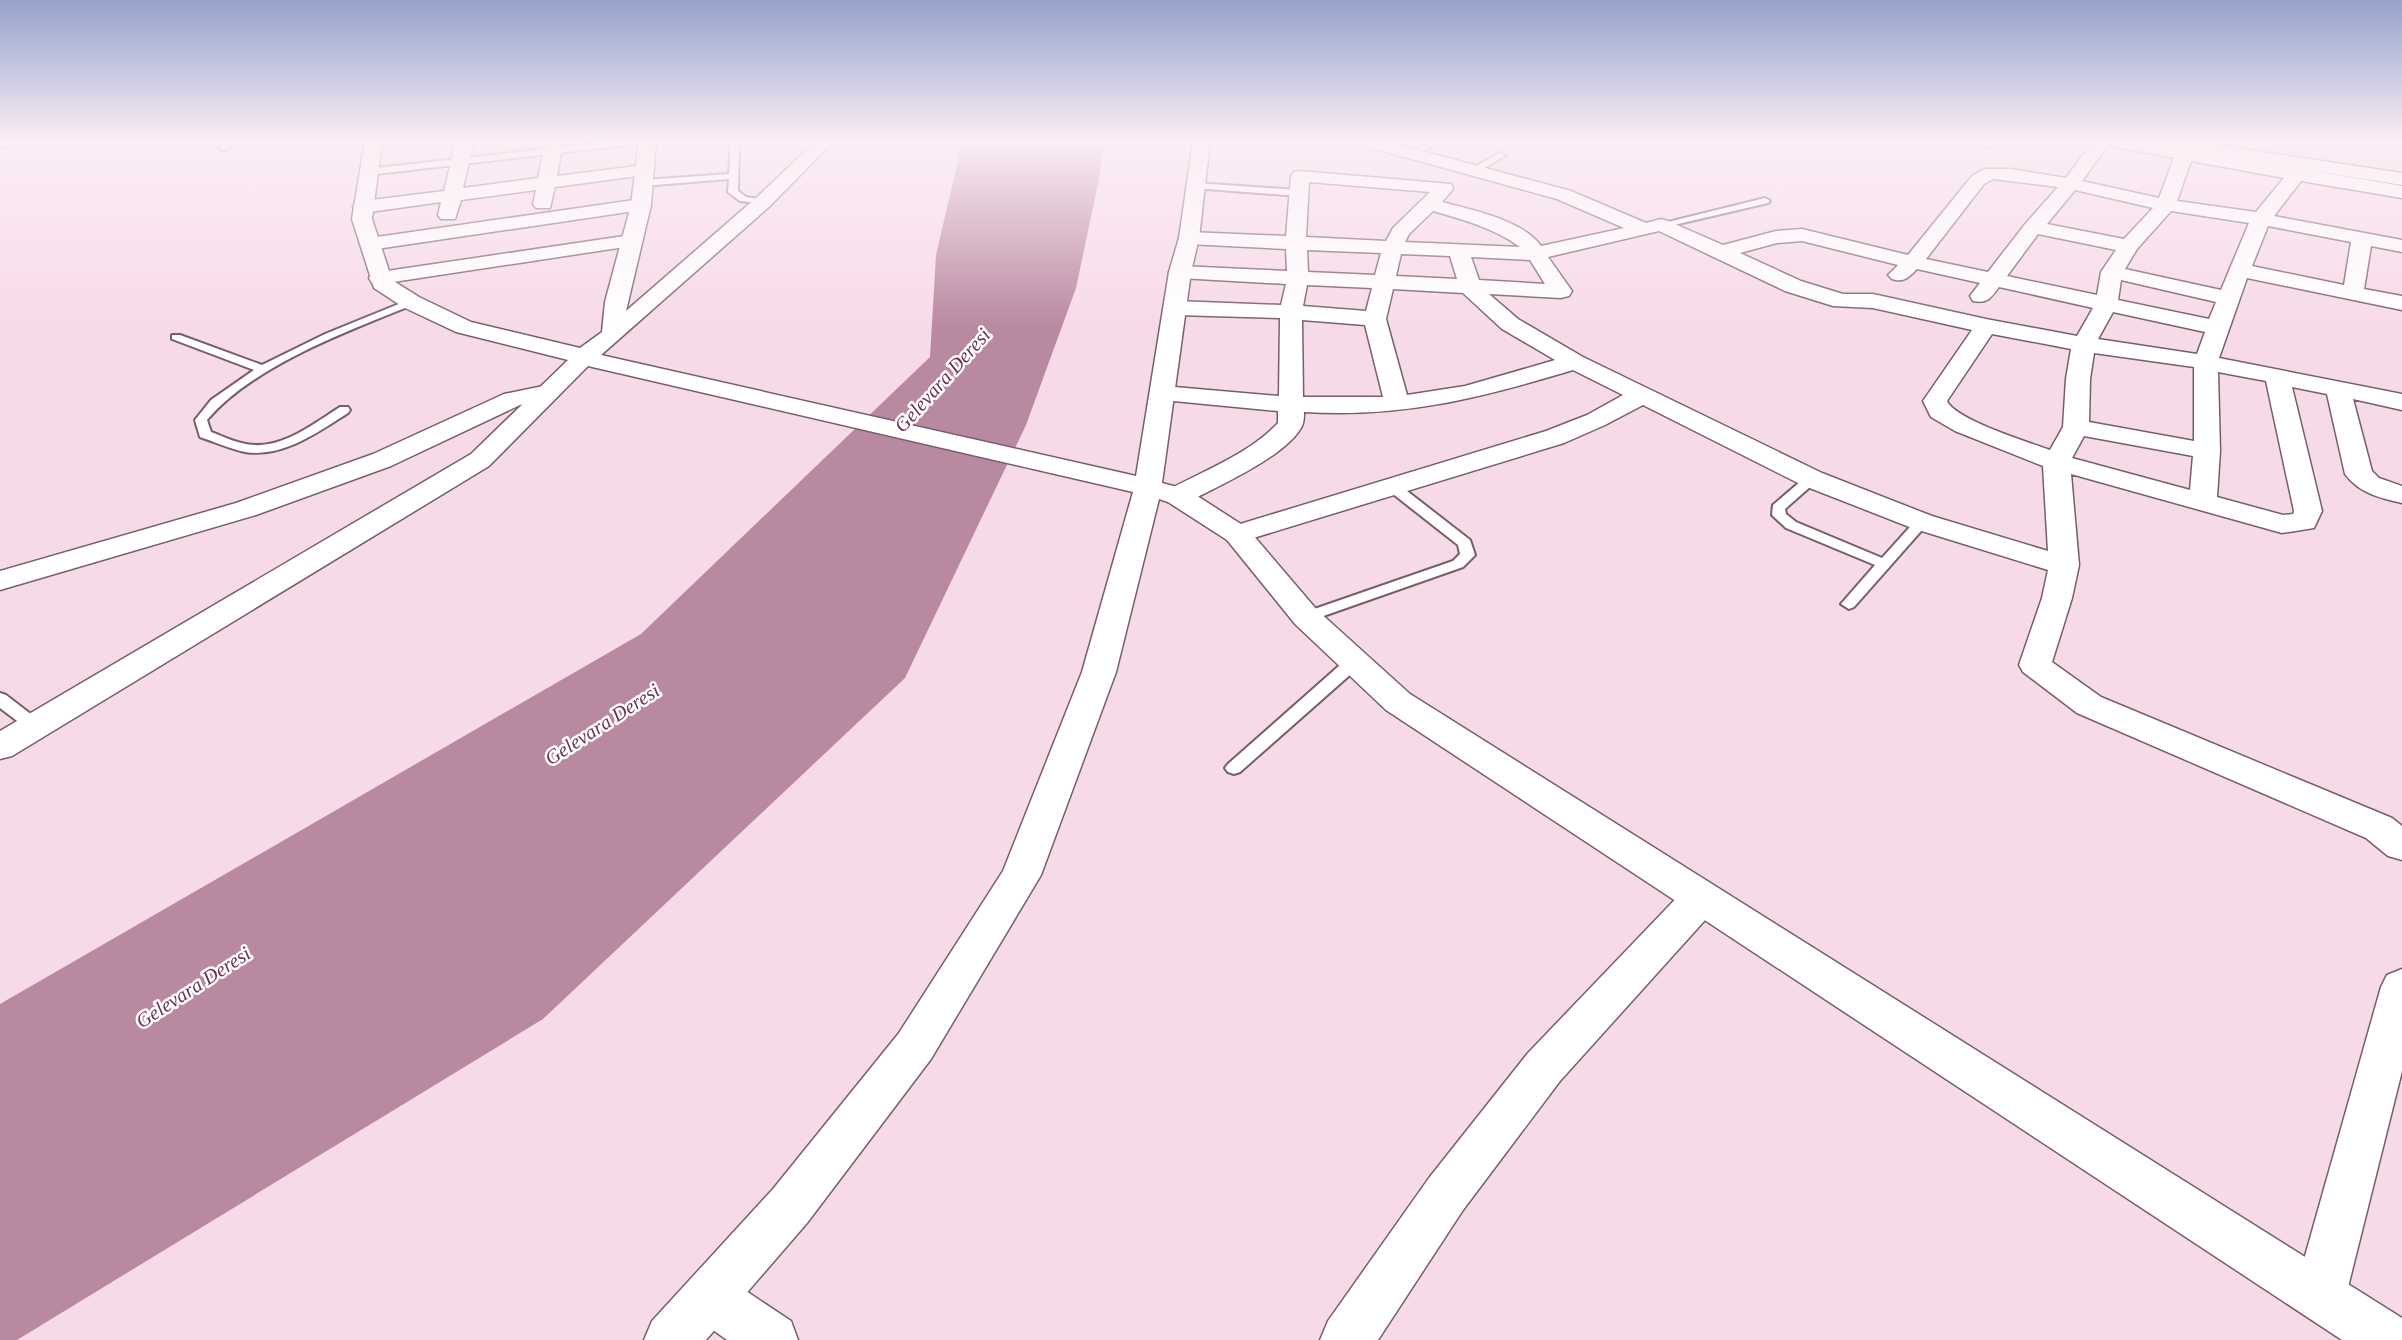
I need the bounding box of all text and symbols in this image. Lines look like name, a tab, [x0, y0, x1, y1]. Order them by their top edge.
water label: Gelevara Deresi	[890, 324, 994, 436]
water label: Gelevara Deresi	[541, 679, 663, 769]
water label: Gelevara Deresi	[132, 942, 254, 1032]

